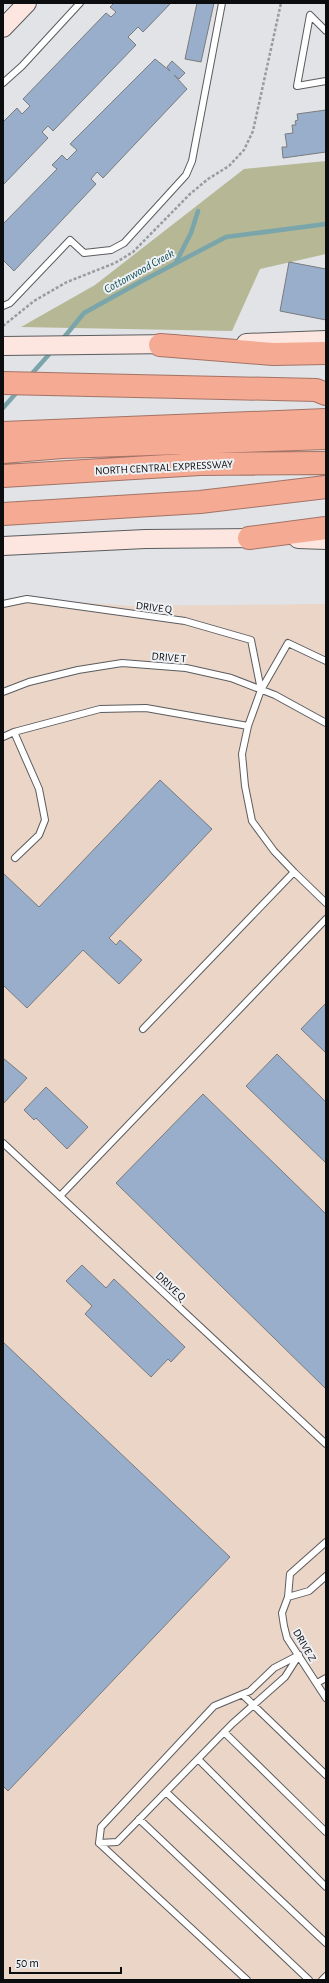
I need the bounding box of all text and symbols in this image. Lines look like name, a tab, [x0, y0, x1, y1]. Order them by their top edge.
water label: Cottonwood Creek	[102, 247, 176, 295]
street label: NORTH CENTRAL EXPRESSWAY	[95, 458, 233, 477]
street label: DRIVE Q	[135, 600, 175, 615]
street label: DRIVE T	[151, 651, 187, 665]
street label: DRIVE Q	[154, 1270, 189, 1304]
street label: DRIVE Z	[291, 1627, 318, 1663]
scale bar	[10, 1949, 121, 1975]
text: 50 m	[16, 1957, 39, 1969]

